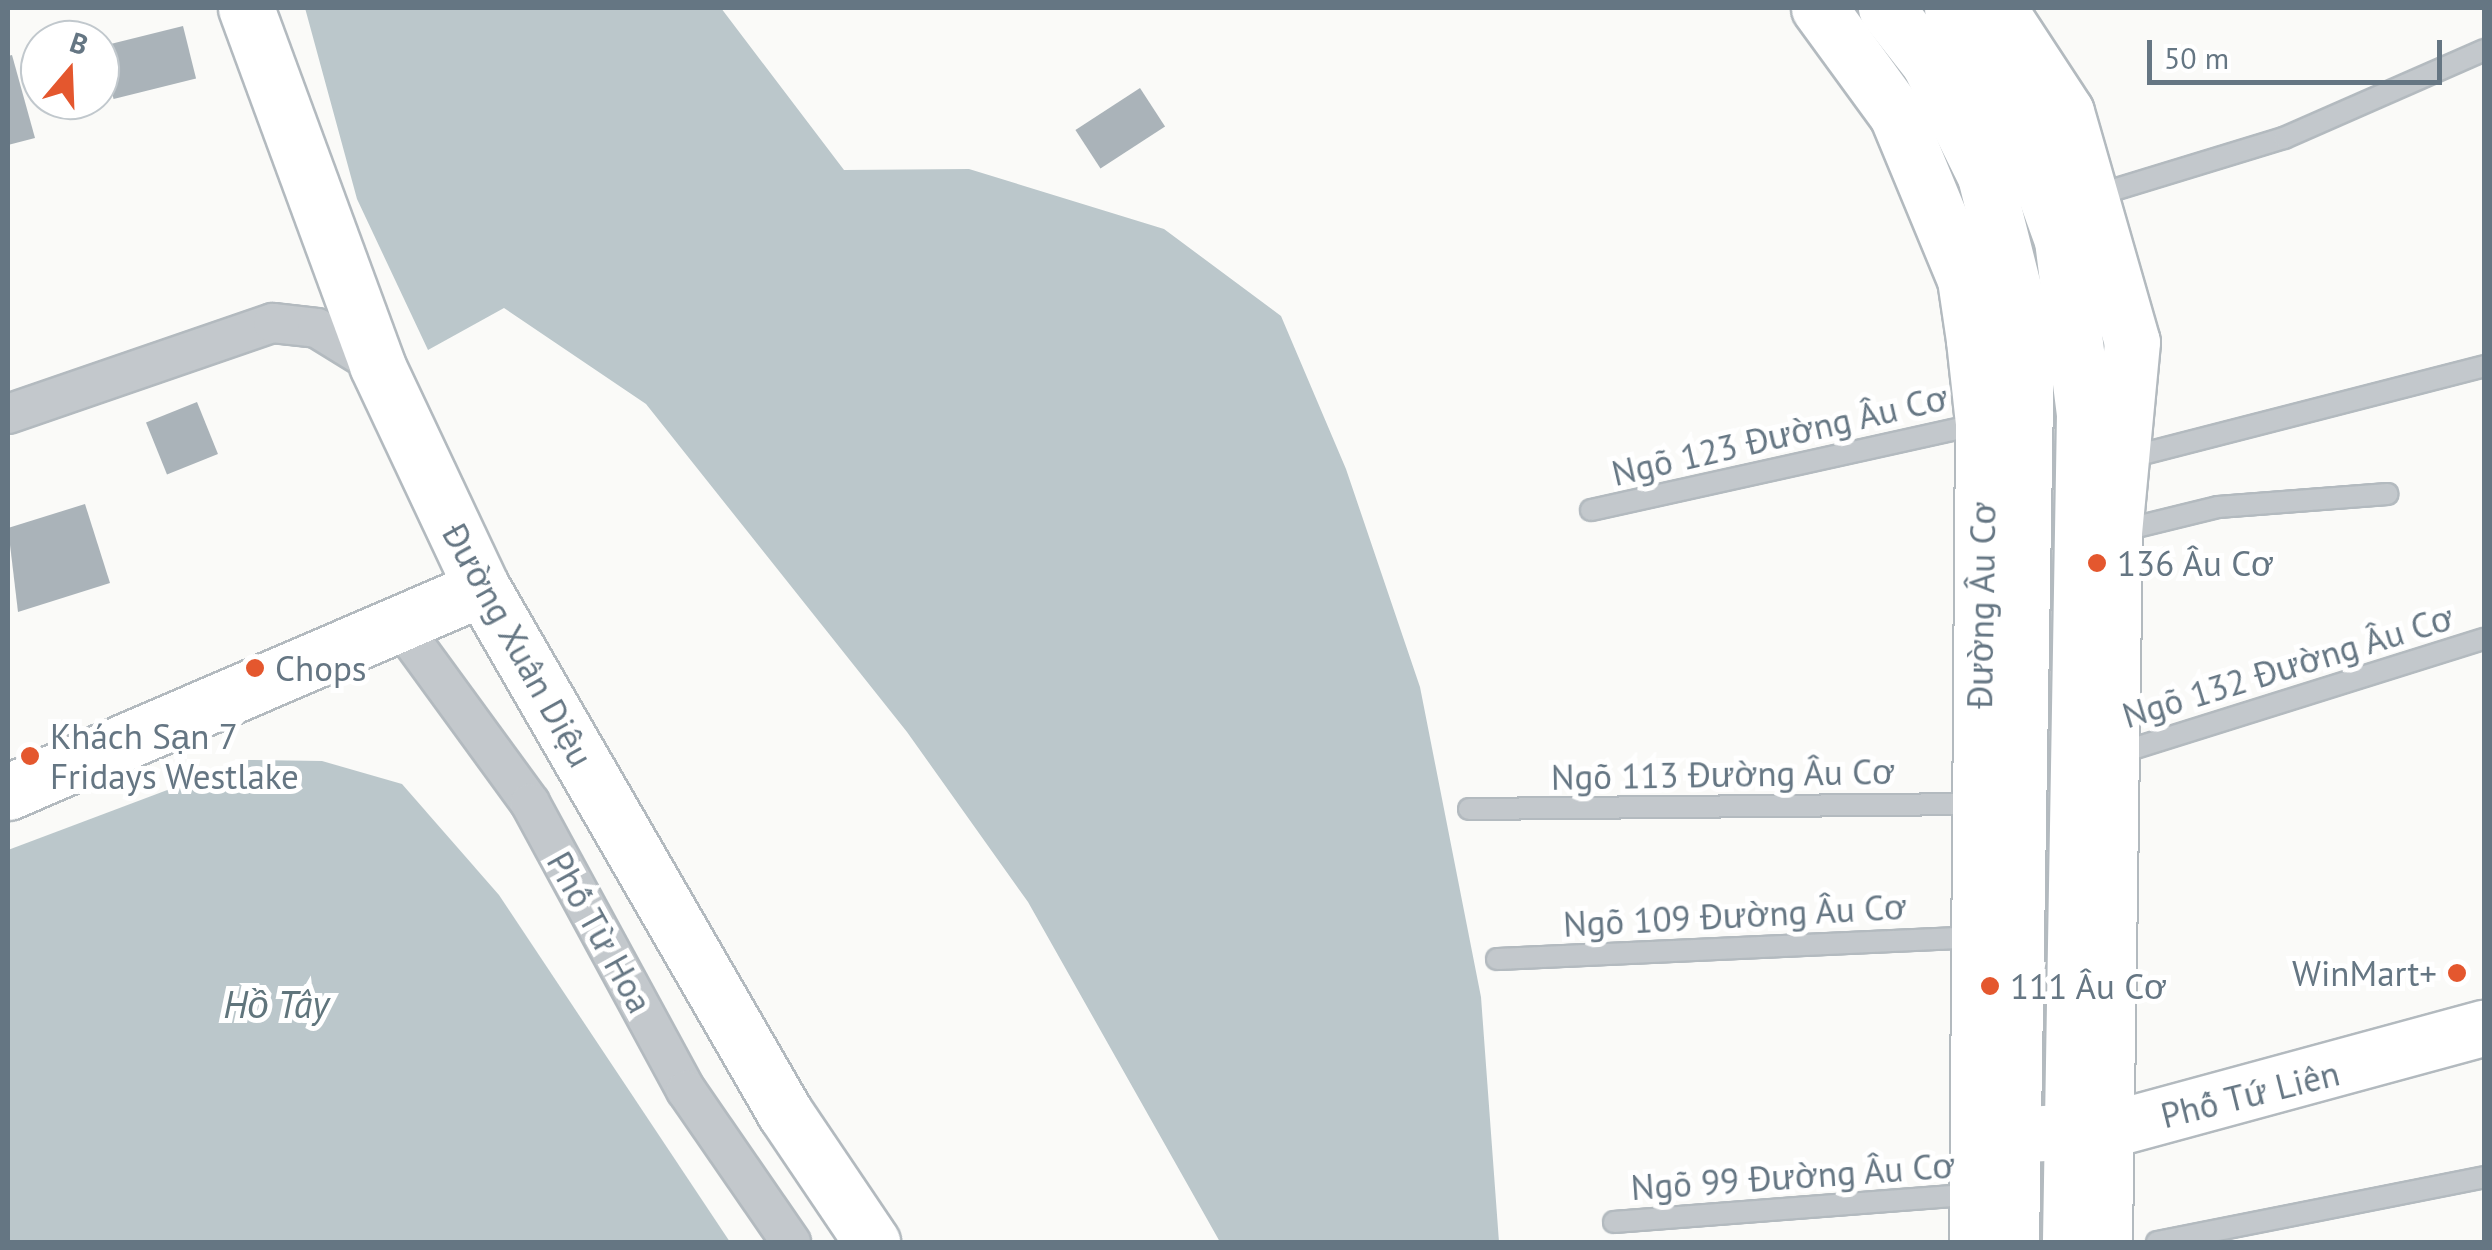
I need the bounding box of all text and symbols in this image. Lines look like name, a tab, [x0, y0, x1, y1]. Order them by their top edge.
north arrow	[20, 20, 120, 120]
scale bar	[2152, 20, 2447, 82]
text: B	[65, 23, 93, 63]
text: 50 m	[2164, 38, 2229, 77]
street label: Ngõ 123 Đường Âu Cơ	[1607, 376, 1953, 494]
street label: Đường Âu Cơ	[1958, 500, 2004, 710]
street label: Đường Xuân Diệu	[434, 516, 602, 774]
place label: 136 Âu Cơ	[2117, 542, 2275, 584]
marker: 136 Âu Cơ	[2086, 552, 2108, 574]
street label: Ngõ 132 Đường Âu Cơ	[2117, 595, 2459, 737]
place label: Chops	[275, 647, 367, 689]
marker: Chops	[244, 657, 266, 679]
place label: Khách Sạn 7 Fridays Westlake	[50, 715, 300, 797]
marker: Khách Sạn 7 Fridays Westlake	[19, 745, 41, 767]
street label: Ngõ 113 Đường Âu Cơ	[1550, 750, 1896, 798]
street label: Phố Từ Hoa	[538, 844, 662, 1020]
street label: Ngõ 109 Đường Âu Cơ	[1561, 885, 1909, 945]
place label: WinMart+	[2292, 952, 2437, 994]
marker: WinMart+	[2446, 962, 2468, 984]
place label: 111 Âu Cơ	[2010, 965, 2168, 1007]
marker: 111 Âu Cơ	[1979, 975, 2001, 997]
water label: Hồ Tây	[223, 981, 329, 1027]
street label: Phố Tứ Liên	[2156, 1051, 2344, 1137]
street label: Ngõ 99 Đường Âu Cơ	[1629, 1144, 1957, 1208]

